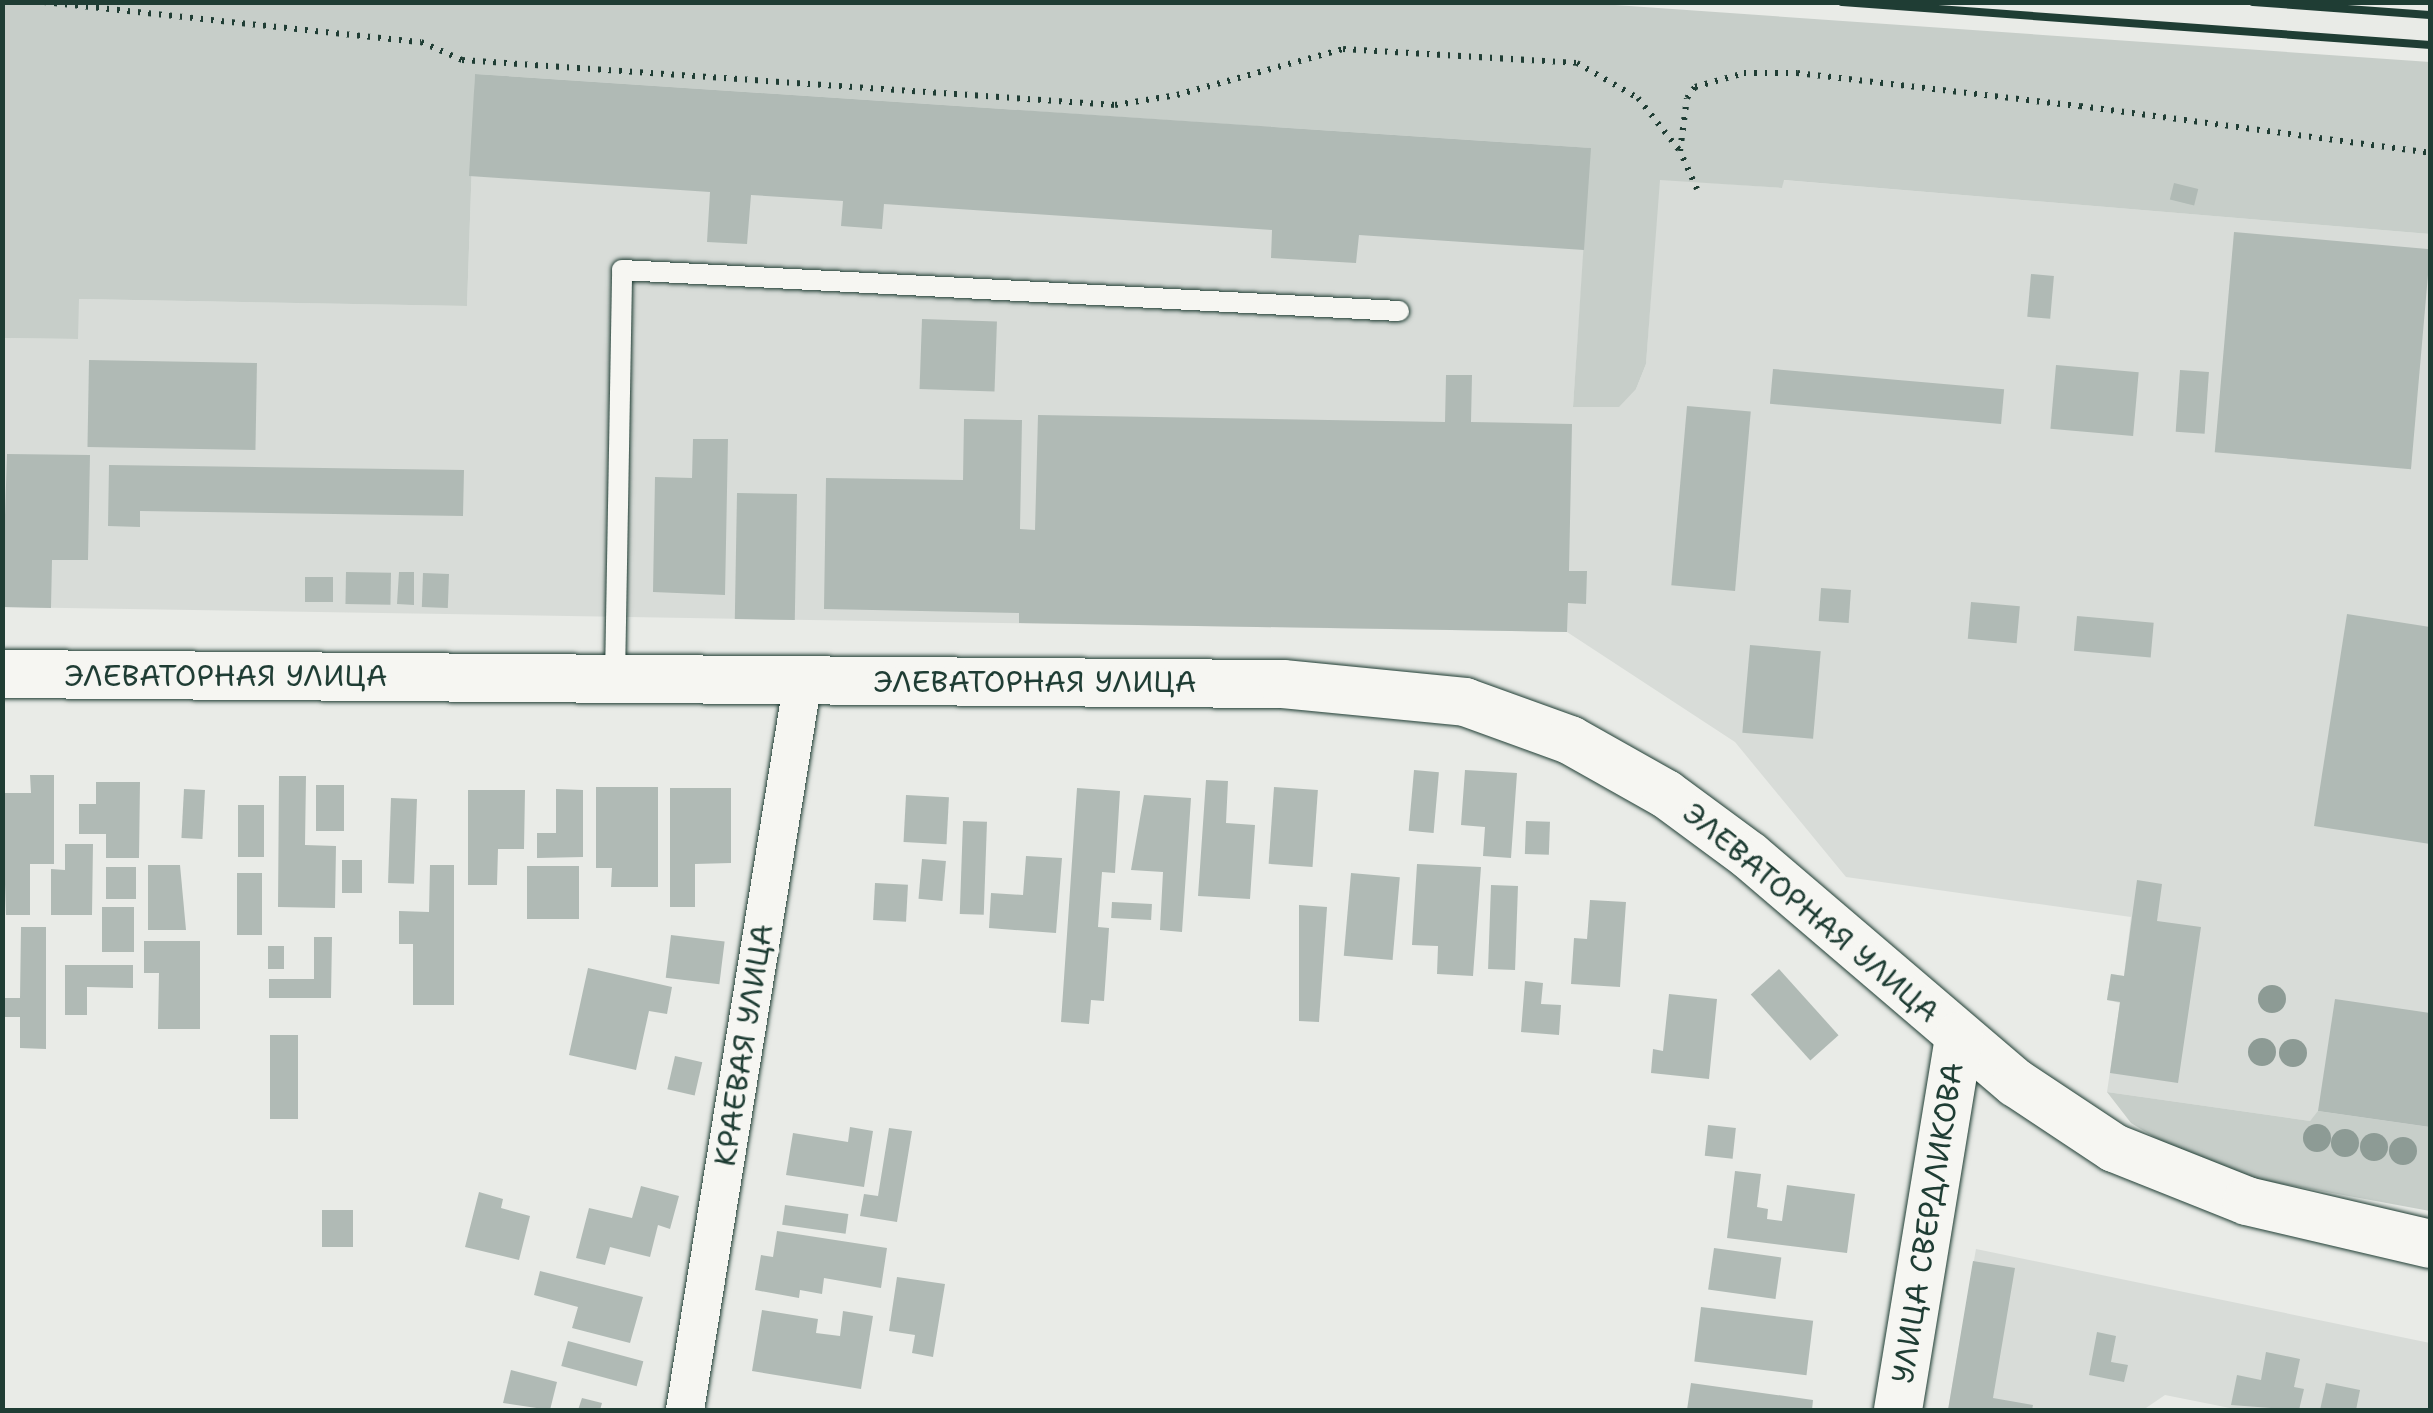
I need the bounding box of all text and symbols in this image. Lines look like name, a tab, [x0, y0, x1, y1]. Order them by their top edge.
street label: ЭЛЕВАТОРНАЯ УЛИЦА	[65, 658, 387, 694]
street label: ЭЛЕВАТОРНАЯ УЛИЦА	[874, 664, 1196, 700]
street label: ЭЛЕВАТОРНАЯ УЛИЦА	[1676, 795, 1946, 1031]
street label: КРАЕВАЯ УЛИЦА	[707, 921, 781, 1169]
street label: УЛИЦА СВЕРДЛИКОВА	[1885, 1060, 1971, 1386]

